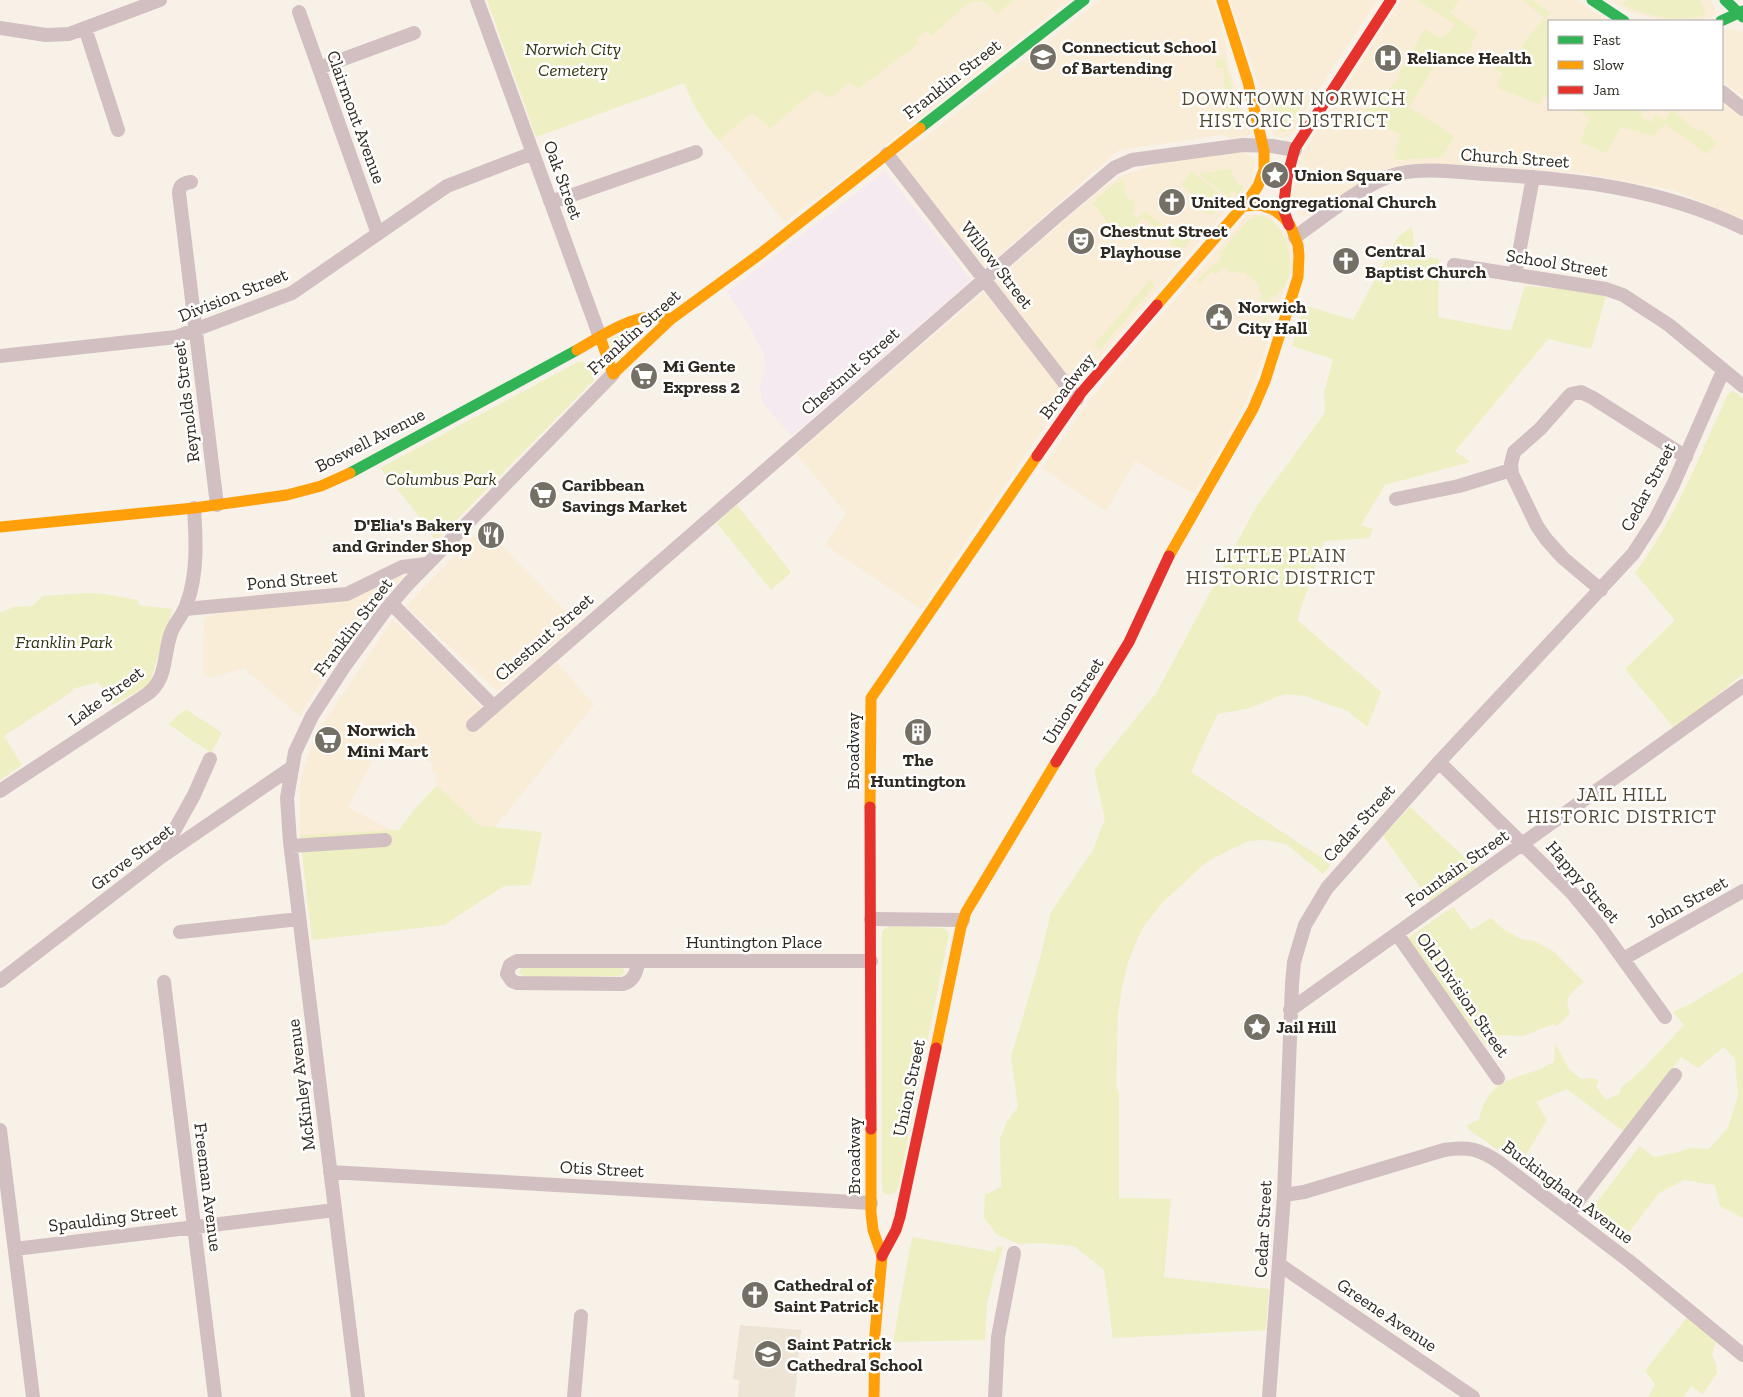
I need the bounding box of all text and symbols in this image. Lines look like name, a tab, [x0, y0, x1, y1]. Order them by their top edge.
legend	[1548, 20, 1723, 110]
text: Fast	[1593, 31, 1621, 49]
street label: Franklin Street	[899, 34, 1005, 124]
place label: Connecticut School of Bartending	[1062, 36, 1217, 79]
park label: Norwich City Cemetery	[525, 38, 621, 81]
school or university icon: Connecticut School of Bartending	[1028, 42, 1058, 72]
hospital icon: Reliance Health	[1373, 43, 1403, 73]
street label: Clairmont Avenue	[322, 47, 390, 187]
place label: Reliance Health	[1407, 47, 1532, 69]
text: Slow	[1593, 56, 1625, 74]
text: Jam	[1593, 81, 1620, 99]
district label: DOWNTOWN NORWICH HISTORIC DISTRICT	[1182, 87, 1406, 132]
street label: Oak Street	[539, 137, 588, 223]
street label: Church Street	[1460, 143, 1570, 173]
place icon: Union Square	[1260, 160, 1290, 190]
place label: Union Square	[1294, 164, 1402, 186]
church icon: United Congregational Church	[1157, 187, 1187, 217]
place label: United Congregational Church	[1191, 191, 1437, 213]
street label: Willow Street	[956, 217, 1038, 313]
place label: Chestnut Street Playhouse	[1100, 220, 1228, 263]
theatre icon: Chestnut Street Playhouse	[1066, 226, 1096, 256]
place label: Central Baptist Church	[1365, 240, 1487, 283]
street label: School Street	[1505, 244, 1610, 282]
church icon: Central Baptist Church	[1331, 246, 1361, 276]
street label: Division Street	[175, 263, 291, 327]
street label: Franklin Street	[583, 284, 685, 380]
place label: Norwich City Hall	[1238, 296, 1307, 339]
public building icon: Norwich City Hall	[1204, 302, 1234, 332]
street label: Chestnut Street	[796, 322, 904, 420]
street label: Reynolds Street	[168, 340, 204, 464]
street label: Broadway	[1035, 348, 1100, 423]
place label: Mi Gente Express 2	[663, 355, 740, 398]
supermarket icon: Mi Gente Express 2	[629, 361, 659, 391]
street label: Boswell Avenue	[311, 403, 429, 477]
street label: Cedar Street	[1615, 439, 1681, 535]
park label: Columbus Park	[386, 468, 496, 490]
place label: Caribbean Savings Market	[562, 474, 688, 517]
supermarket icon: Caribbean Savings Market	[528, 480, 558, 510]
place label: D'Elia's Bakery and Grinder Shop	[332, 514, 472, 557]
restaurant icon: D'Elia's Bakery and Grinder Shop	[476, 520, 506, 550]
district label: LITTLE PLAIN HISTORIC DISTRICT	[1186, 544, 1376, 589]
street label: Pond Street	[246, 565, 339, 595]
street label: Franklin Street	[309, 573, 397, 681]
street label: Chestnut Street	[490, 588, 598, 686]
park label: Franklin Park	[15, 631, 113, 653]
street label: Union Street	[1037, 653, 1109, 749]
street label: Lake Street	[64, 661, 148, 731]
street label: Broadway	[842, 712, 864, 790]
building icon: The Huntington	[903, 717, 933, 747]
place label: Norwich Mini Mart	[347, 719, 429, 762]
supermarket icon: Norwich Mini Mart	[313, 725, 343, 755]
place label: The Huntington	[870, 749, 966, 792]
street label: Cedar Street	[1318, 779, 1400, 867]
district label: JAIL HILL HISTORIC DISTRICT	[1527, 783, 1717, 828]
street label: Grove Street	[86, 819, 178, 895]
street label: Fountain Street	[1401, 824, 1513, 912]
street label: Happy Street	[1541, 836, 1625, 928]
street label: John Street	[1643, 871, 1731, 933]
street label: Old Division Street	[1412, 928, 1514, 1062]
street label: Huntington Place	[686, 931, 822, 953]
place icon: Jail Hill	[1242, 1012, 1272, 1042]
place label: Jail Hill	[1276, 1016, 1336, 1038]
street label: McKinley Avenue	[282, 1018, 320, 1152]
street label: Union Street	[888, 1037, 930, 1139]
street label: Broadway	[843, 1117, 865, 1195]
street label: Freeman Avenue	[189, 1121, 227, 1253]
street label: Buckingham Avenue	[1498, 1135, 1638, 1249]
street label: Otis Street	[559, 1156, 645, 1182]
street label: Cedar Street	[1249, 1179, 1277, 1278]
street label: Spaulding Street	[47, 1199, 179, 1237]
street label: Greene Avenue	[1333, 1273, 1441, 1357]
place label: Cathedral of Saint Patrick	[774, 1274, 878, 1317]
church icon: Cathedral of Saint Patrick	[740, 1280, 770, 1310]
place label: Saint Patrick Cathedral School	[787, 1333, 923, 1376]
school or university icon: Saint Patrick Cathedral School	[753, 1339, 783, 1369]

